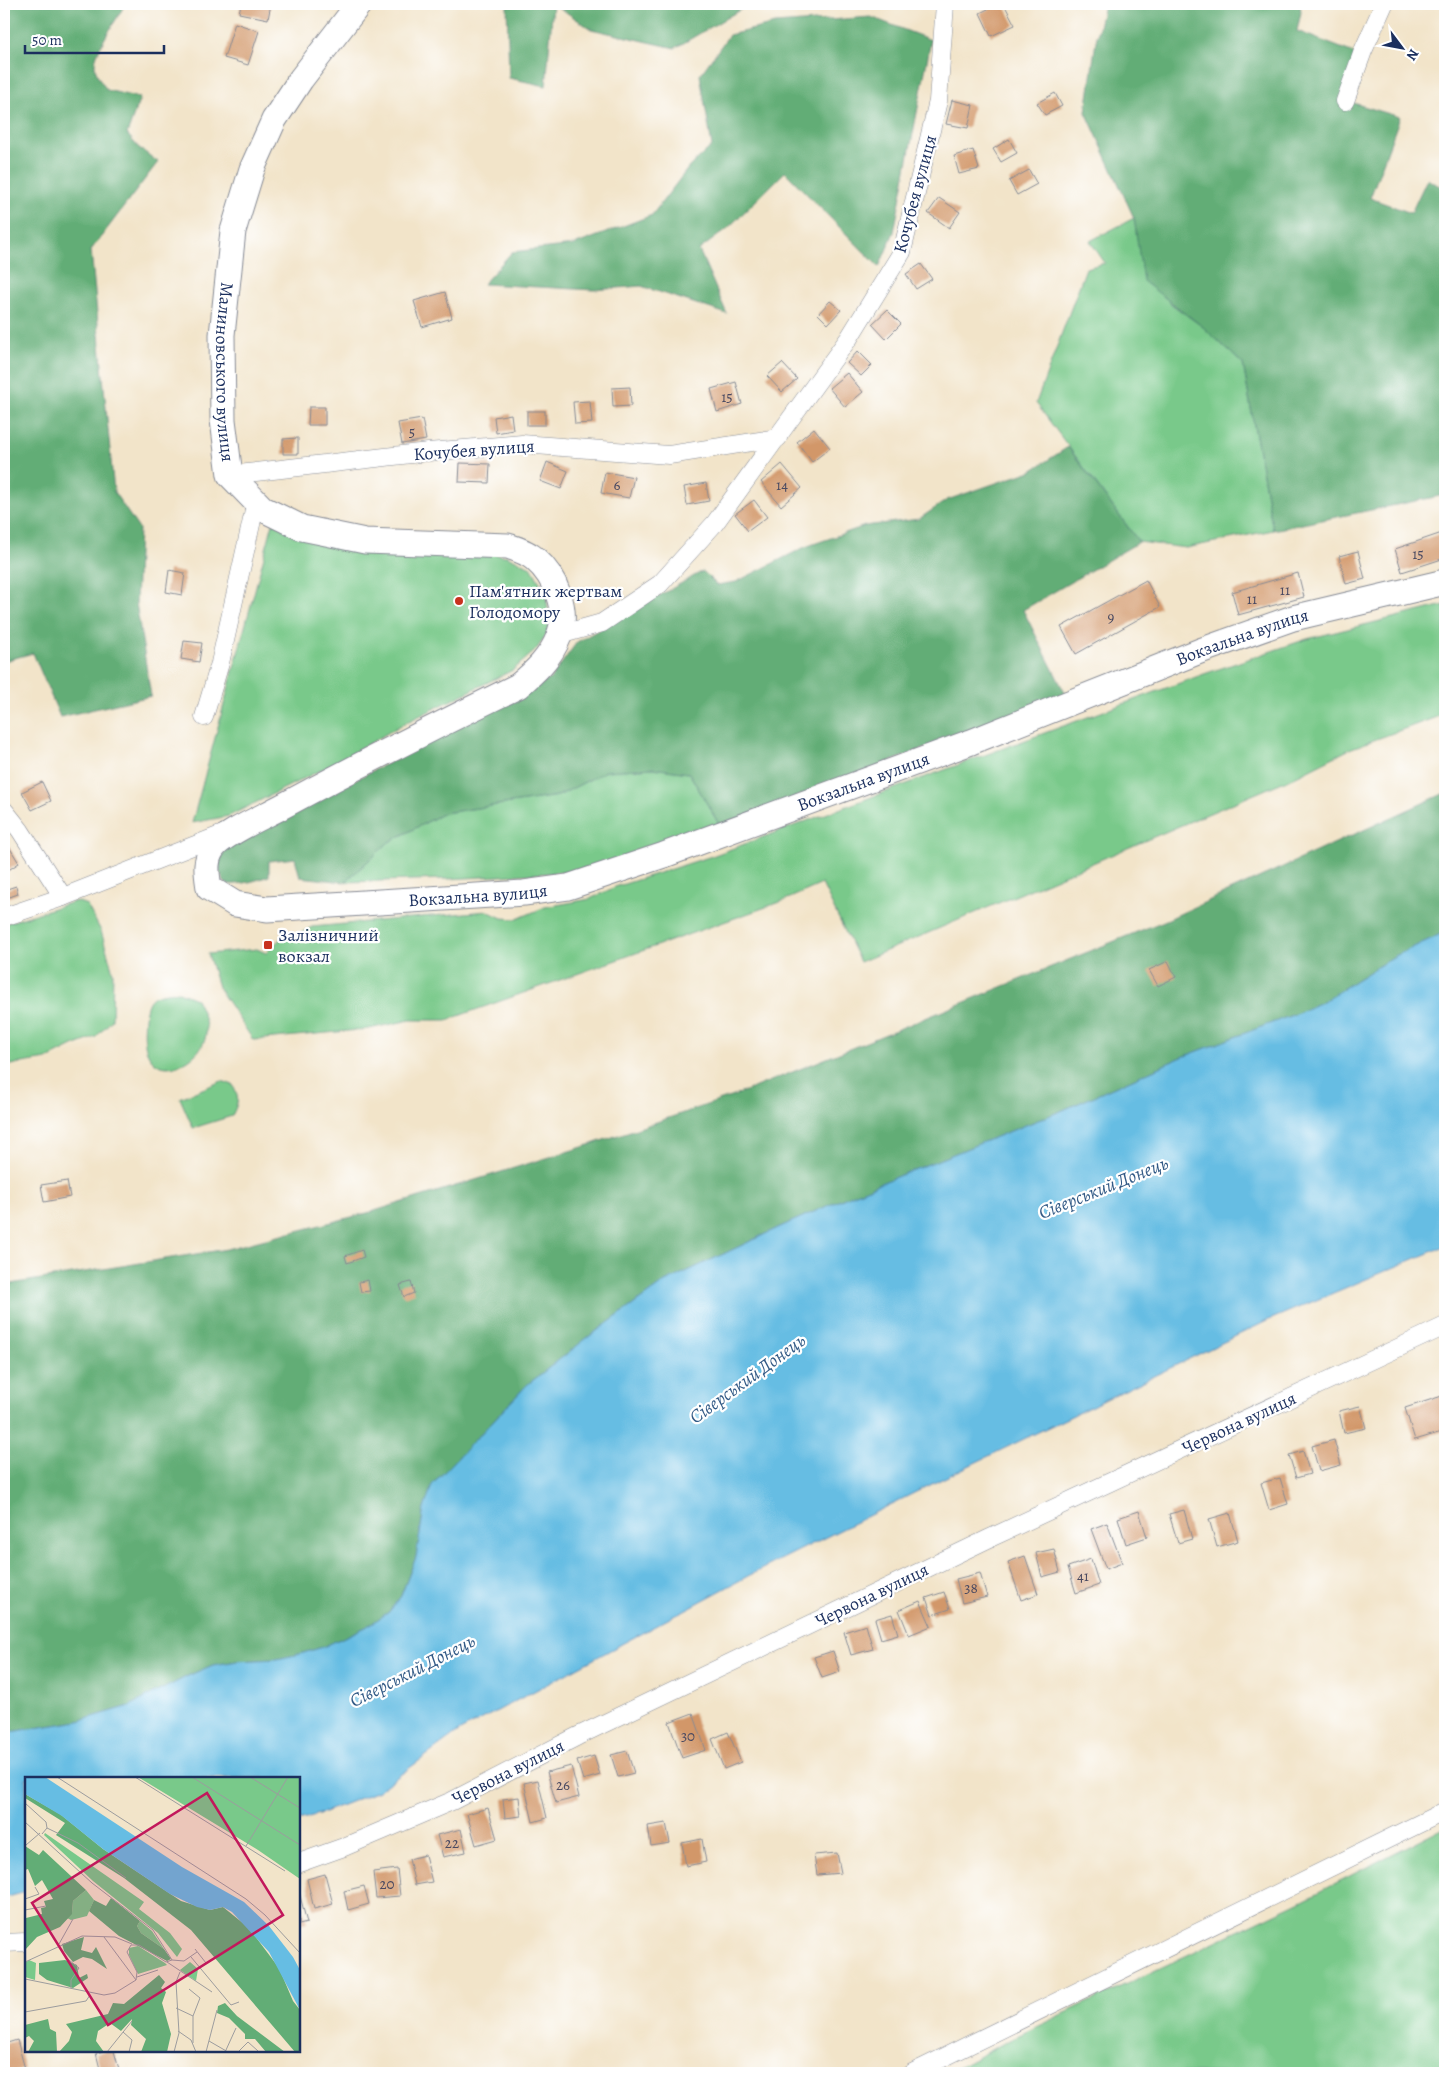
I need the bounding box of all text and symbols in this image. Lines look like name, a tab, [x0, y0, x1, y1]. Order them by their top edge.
scale bar	[25, 22, 164, 54]
north arrow	[1376, 22, 1426, 72]
text: 50 m	[32, 30, 62, 50]
text: N	[1402, 45, 1423, 64]
street label: Кочубея вулиця	[888, 132, 942, 256]
street label: Малиновського вулиця	[210, 281, 240, 463]
house number: 15	[721, 387, 733, 407]
house number: 5	[409, 422, 415, 442]
street label: Кочубея вулиця	[413, 434, 535, 466]
house number: 6	[614, 475, 621, 495]
house number: 14	[776, 475, 788, 495]
house number: 15	[1412, 544, 1424, 564]
place label: Пам'ятник жертвам Голодомору	[469, 579, 622, 624]
house number: 11	[1280, 580, 1290, 600]
house number: 11	[1247, 589, 1257, 609]
marker: Пам'ятник жертвам Голодомору	[453, 595, 465, 607]
street label: Вокзальна вулиця	[1172, 603, 1311, 671]
house number: 9	[1108, 607, 1115, 627]
street label: Вокзальна вулиця	[794, 746, 933, 817]
street label: Вокзальна вулиця	[408, 878, 549, 912]
place label: Залізничний вокзал	[278, 923, 379, 968]
marker: Залізничний вокзал	[262, 939, 274, 951]
water label: Сіверський Донець	[1035, 1150, 1172, 1226]
water label: Сіверський Донець	[684, 1328, 811, 1430]
street label: Червона вулиця	[1178, 1386, 1300, 1460]
street label: Червона вулиця	[811, 1557, 933, 1633]
house number: 41	[1077, 1566, 1089, 1586]
house number: 38	[964, 1578, 978, 1598]
water label: Сіверський Донець	[345, 1628, 480, 1714]
house number: 30	[681, 1726, 695, 1746]
street label: Червона вулиця	[448, 1733, 568, 1811]
house number: 26	[556, 1775, 570, 1795]
inset map	[25, 1777, 300, 2052]
house number: 22	[445, 1833, 459, 1853]
house number: 20	[379, 1874, 395, 1894]

